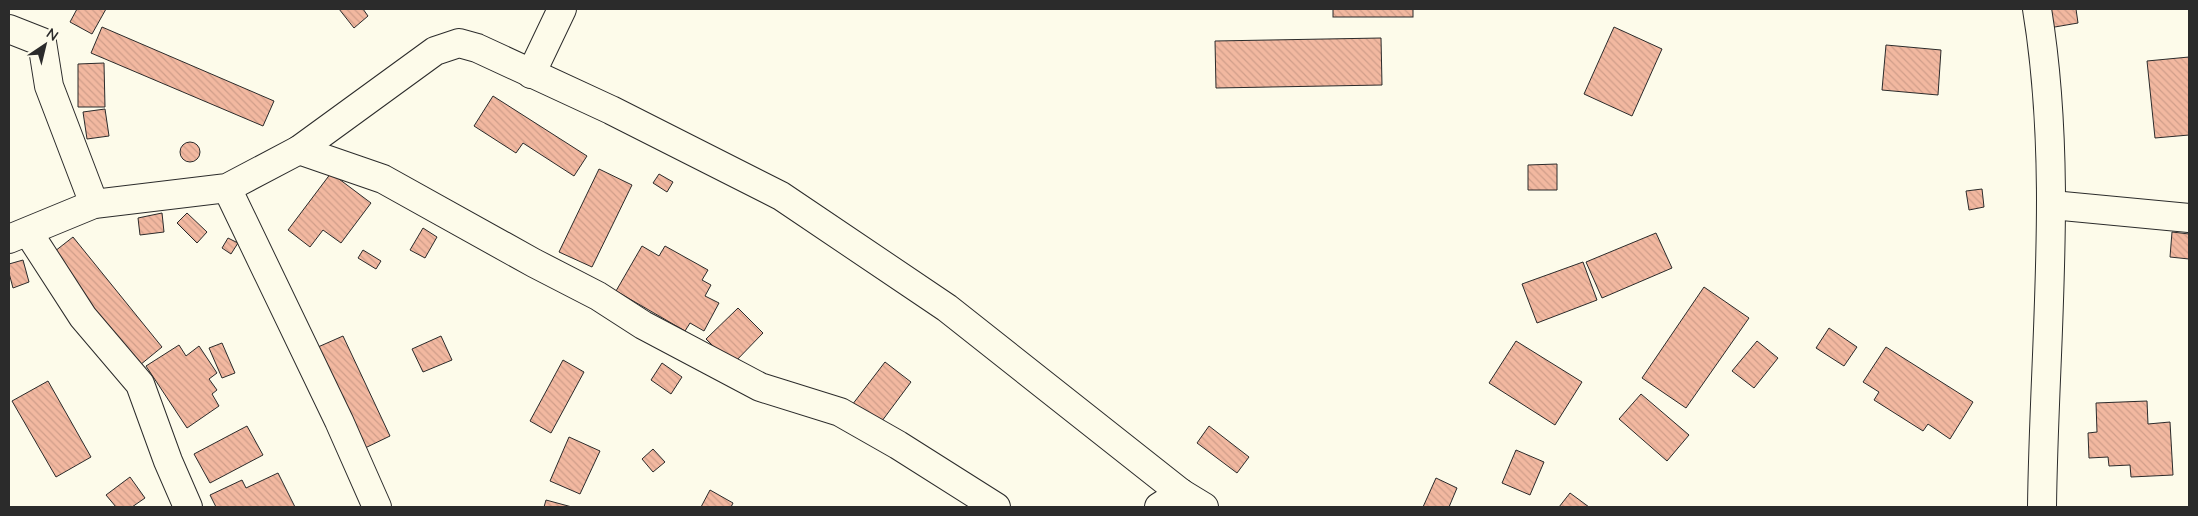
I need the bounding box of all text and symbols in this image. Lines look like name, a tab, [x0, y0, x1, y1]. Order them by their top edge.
north arrow	[20, 20, 70, 70]
text: N	[43, 24, 62, 45]

